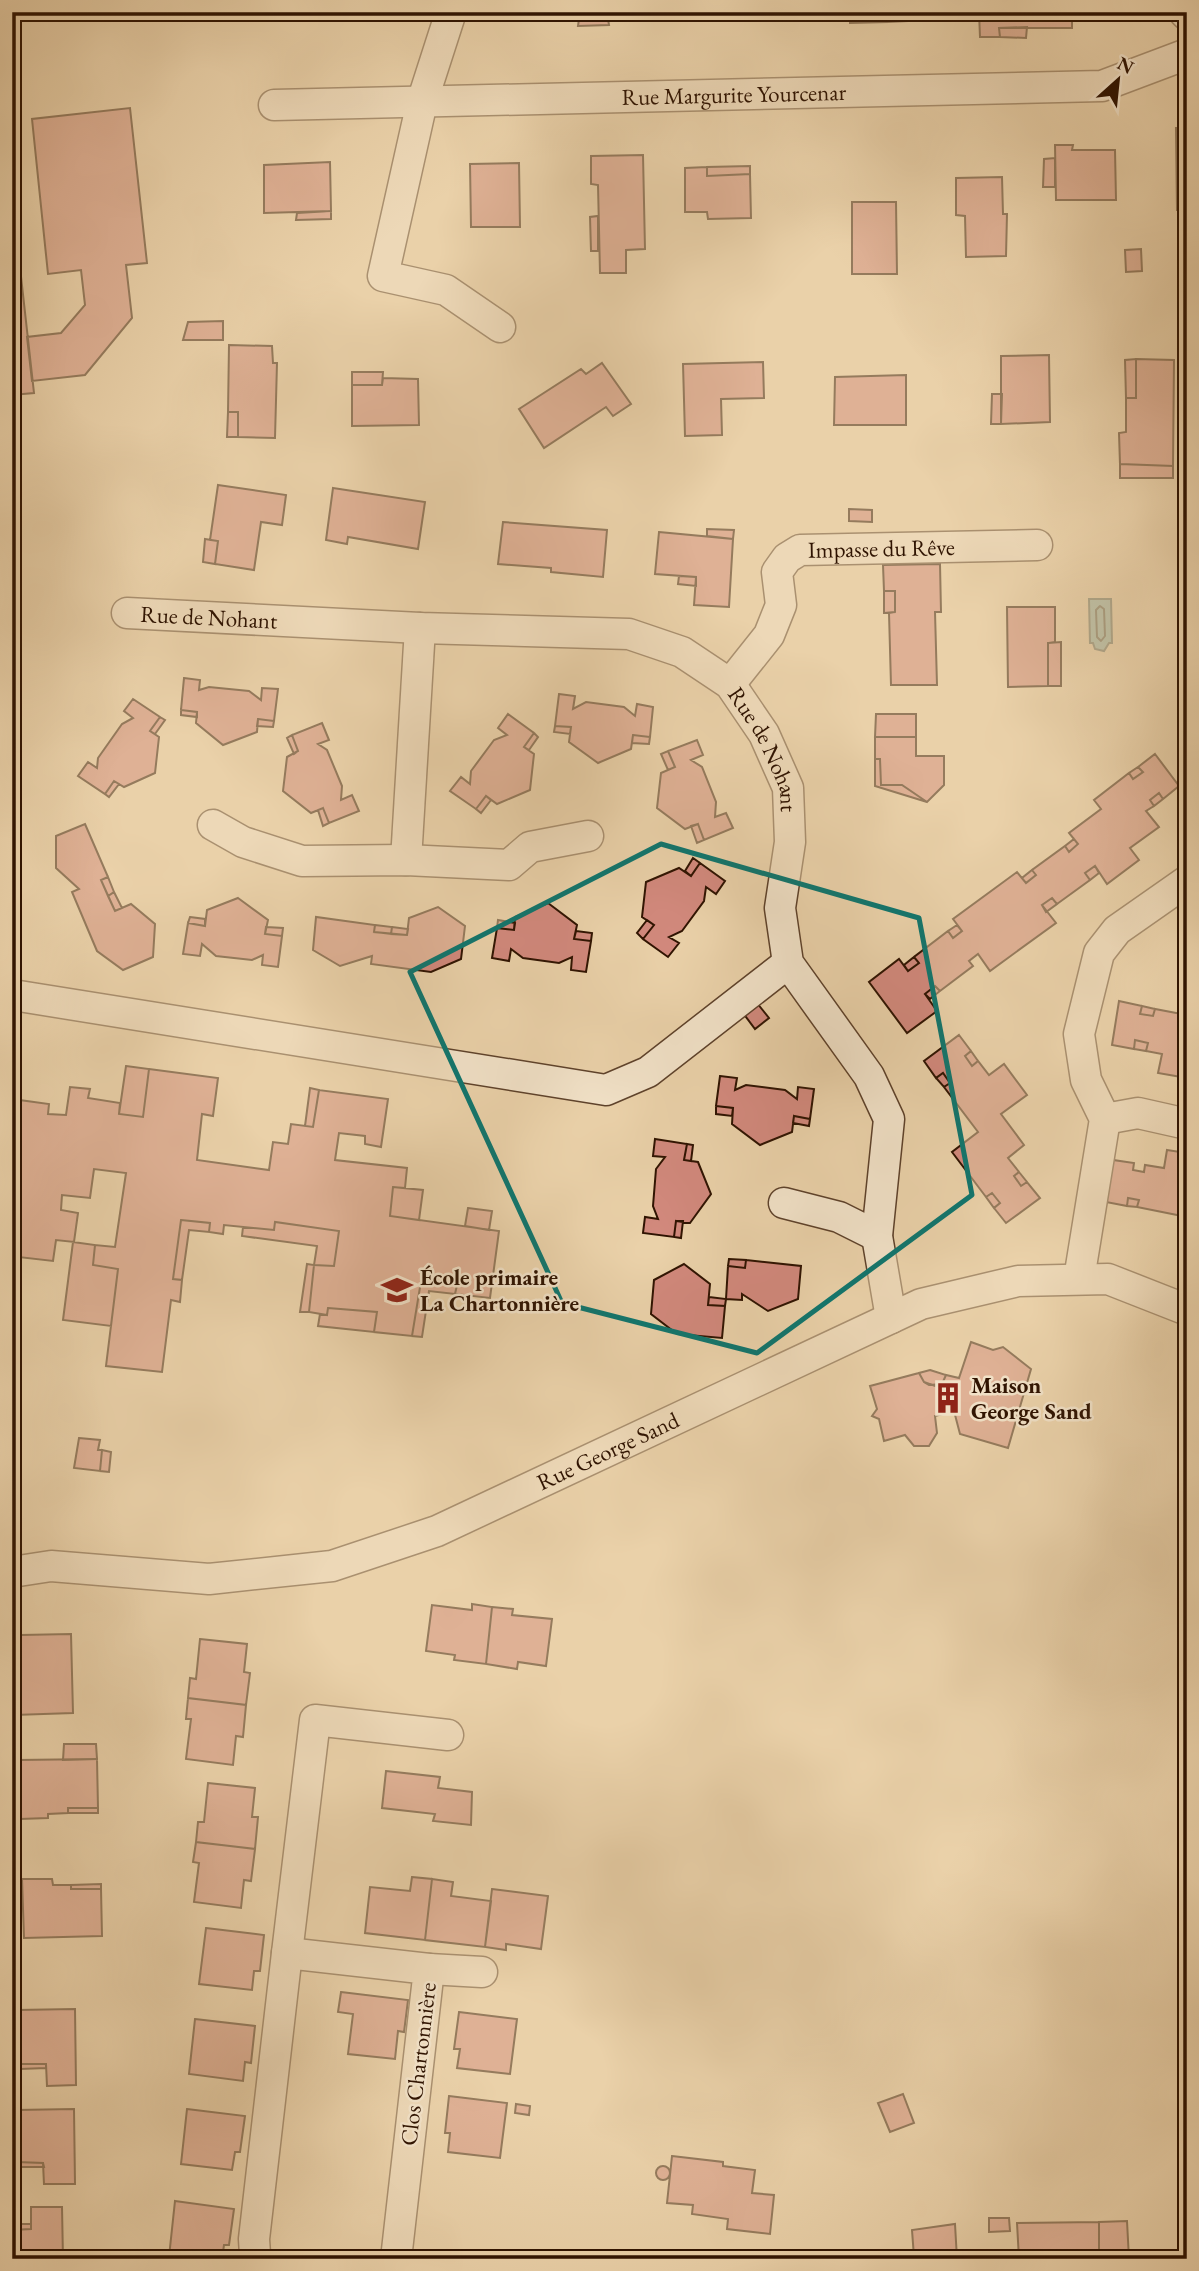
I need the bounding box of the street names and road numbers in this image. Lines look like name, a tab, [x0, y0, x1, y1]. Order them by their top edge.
street label: Rue Margurite Yourcenar	[621, 77, 847, 112]
street label: Impasse du Rêve	[807, 532, 955, 565]
street label: Rue de Nohant	[140, 599, 279, 636]
street label: Rue de Nohant	[721, 681, 804, 813]
street label: Rue George Sand	[532, 1404, 684, 1497]
street label: Clos Chartonnière	[393, 1981, 443, 2147]

